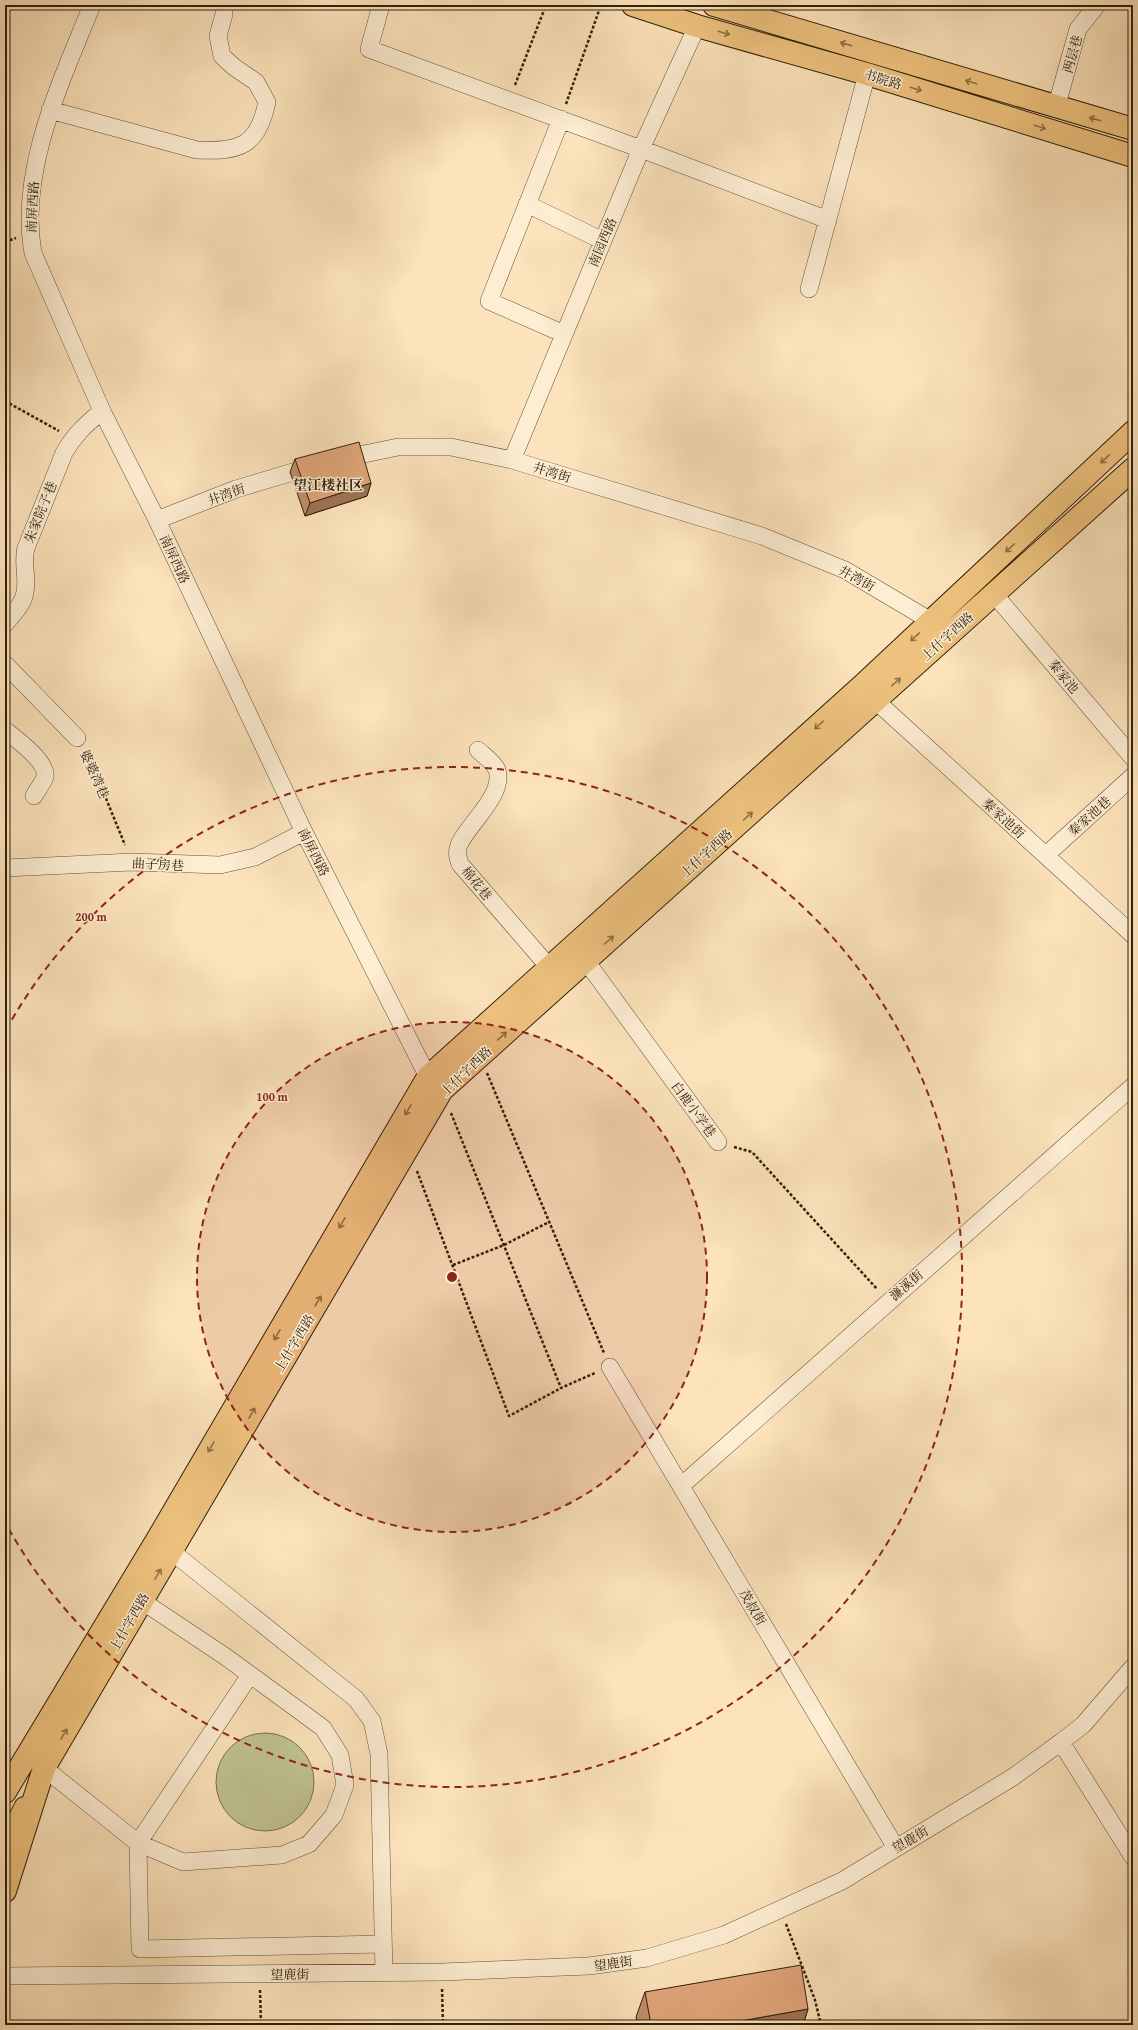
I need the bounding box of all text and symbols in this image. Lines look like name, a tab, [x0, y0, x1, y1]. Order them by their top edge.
one-way arrow	[717, 30, 730, 37]
street label: 两层巷	[1058, 33, 1087, 76]
one-way arrow	[840, 40, 853, 47]
street label: 书院路	[861, 65, 904, 94]
one-way arrow	[965, 77, 977, 85]
one-way arrow	[909, 86, 922, 93]
one-way arrow	[1089, 114, 1102, 122]
one-way arrow	[1034, 124, 1046, 132]
street label: 南屏西路	[22, 181, 43, 233]
street label: 南园西路	[584, 215, 621, 270]
one-way arrow	[1100, 454, 1110, 463]
street label: 井湾街	[530, 458, 573, 487]
district label: 望江楼社区	[293, 475, 363, 495]
street label: 朱家院子巷	[19, 478, 61, 546]
street label: 井湾街	[205, 479, 248, 510]
street label: 南屏西路	[155, 532, 194, 587]
one-way arrow	[1005, 543, 1015, 553]
street label: 井湾街	[835, 561, 878, 596]
street label: 上什字西路	[917, 608, 978, 665]
one-way arrow	[910, 632, 920, 642]
street label: 秦家池	[1044, 655, 1083, 697]
one-way arrow	[891, 678, 901, 687]
one-way arrow	[814, 720, 824, 729]
street label: 婆婆湾巷	[75, 747, 114, 802]
street label: 秦家池巷	[1064, 792, 1115, 841]
street label: 秦家池街	[978, 794, 1029, 843]
one-way arrow	[742, 811, 753, 820]
street label: 南屏西路	[293, 825, 334, 880]
street label: 上什字西路	[676, 825, 737, 882]
street label: 曲子房巷	[132, 854, 184, 875]
street label: 棉花巷	[457, 862, 496, 904]
text: 200 m	[75, 908, 108, 925]
one-way arrow	[604, 936, 614, 945]
one-way arrow	[497, 1032, 508, 1041]
street label: 上什字西路	[436, 1042, 496, 1101]
street label: 白鹿小学巷	[667, 1077, 720, 1141]
text: 100 m	[256, 1088, 289, 1105]
one-way arrow	[404, 1104, 412, 1116]
one-way arrow	[338, 1217, 346, 1229]
street label: 濂溪街	[885, 1265, 927, 1305]
centre of rings	[445, 1270, 459, 1284]
one-way arrow	[315, 1295, 323, 1307]
street label: 上什字西路	[270, 1311, 319, 1376]
one-way arrow	[272, 1329, 280, 1341]
one-way arrow	[249, 1407, 257, 1419]
one-way arrow	[207, 1441, 215, 1453]
one-way arrow	[154, 1569, 162, 1580]
street label: 茂叔街	[734, 1586, 771, 1629]
street label: 上什字西路	[105, 1589, 154, 1655]
one-way arrow	[60, 1728, 68, 1740]
street label: 望鹿街	[889, 1821, 932, 1858]
street label: 望鹿街	[592, 1951, 634, 1976]
street label: 望鹿街	[270, 1965, 310, 1984]

